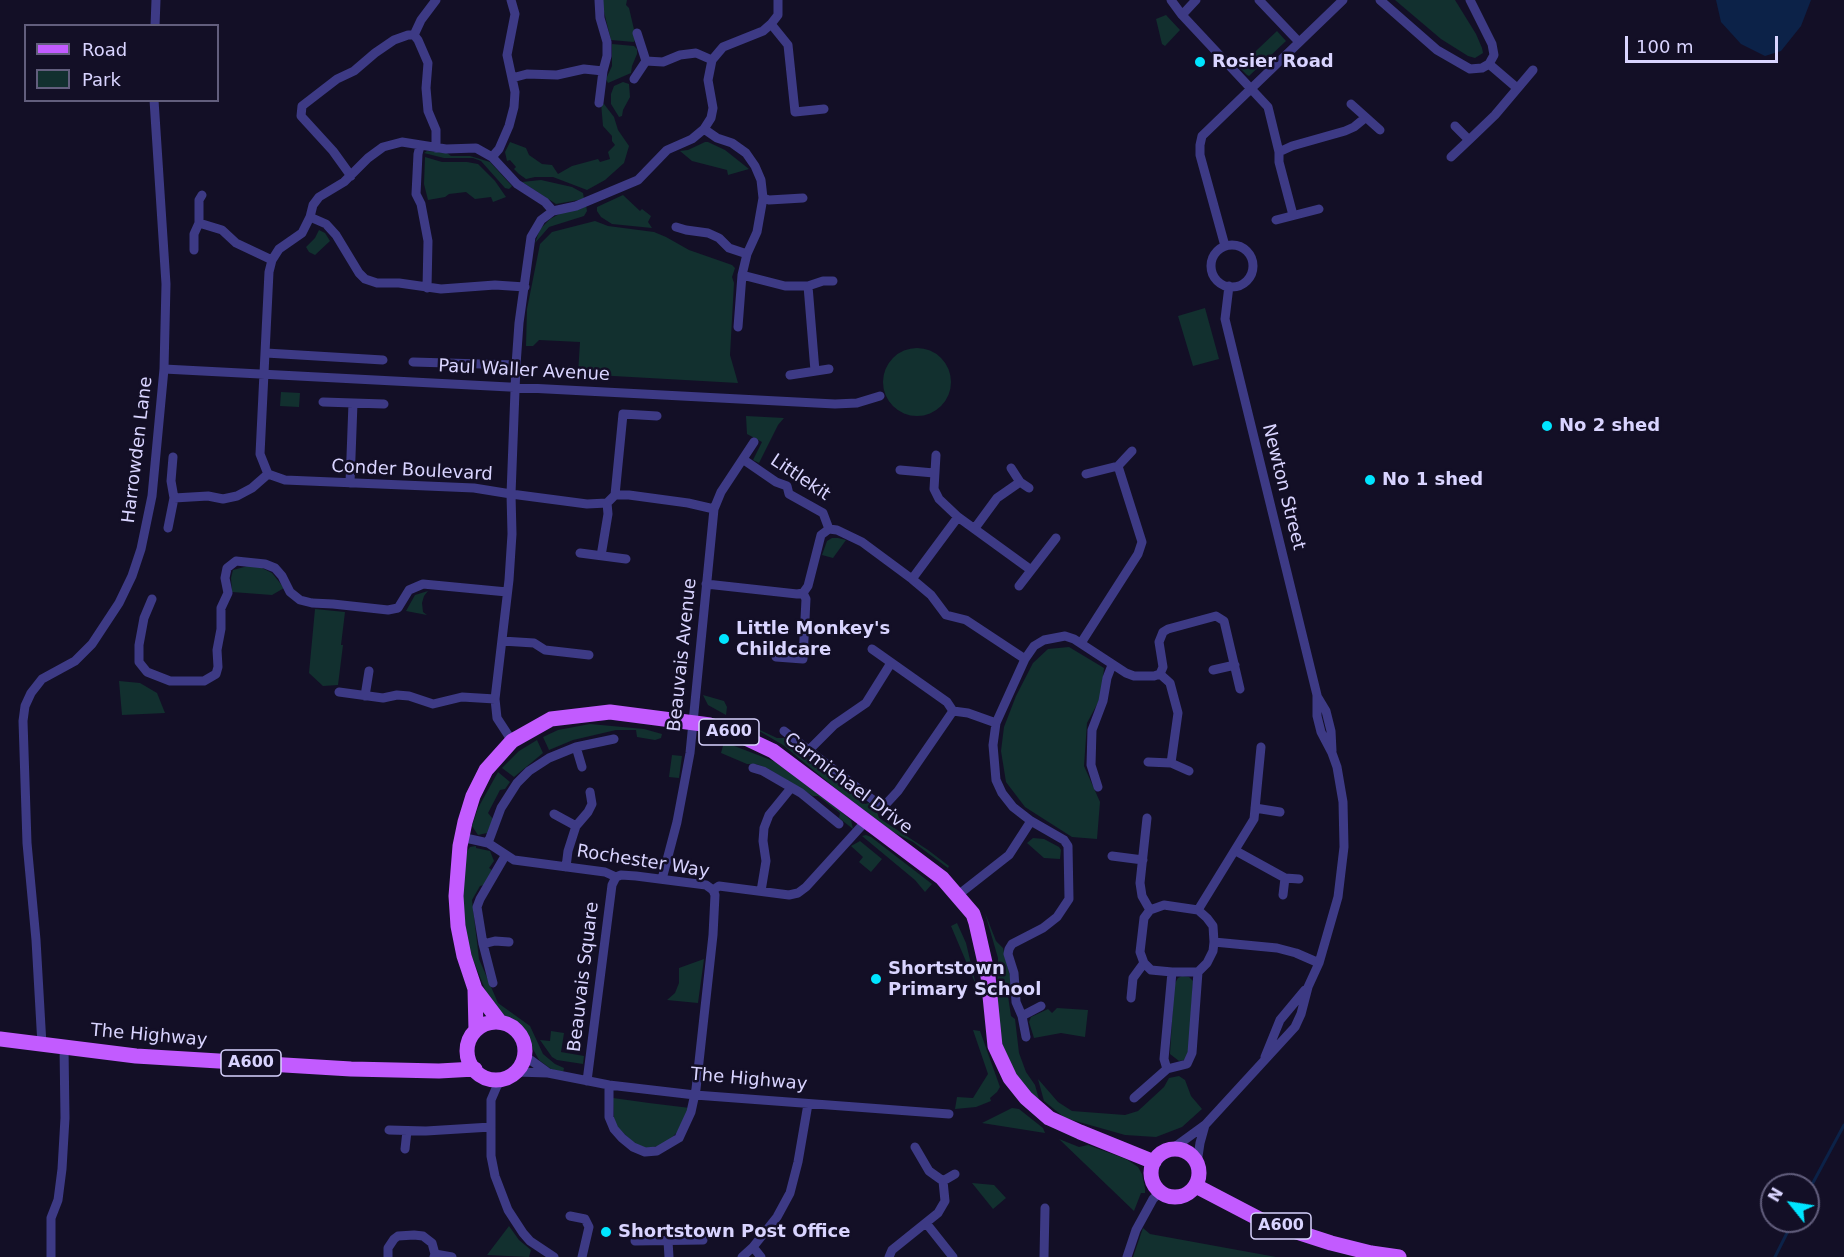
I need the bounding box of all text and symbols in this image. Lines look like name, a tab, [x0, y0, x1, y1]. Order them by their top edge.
legend	[24, 24, 219, 102]
scale bar	[1628, 24, 1781, 62]
text: 100 m	[1636, 36, 1694, 57]
text: Road	[82, 39, 127, 60]
place label: Rosier Road	[1212, 51, 1334, 73]
marker: Rosier Road	[1193, 55, 1207, 69]
text: Park	[82, 69, 121, 90]
street label: Paul Waller Avenue	[438, 356, 610, 386]
street label: Harrowden Lane	[118, 375, 158, 525]
place label: No 2 shed	[1559, 415, 1660, 437]
marker: No 2 shed	[1540, 419, 1554, 433]
street label: Newton Street	[1257, 422, 1309, 552]
street label: Littlekit	[766, 450, 834, 506]
street label: Conder Boulevard	[331, 456, 493, 486]
place label: No 1 shed	[1382, 469, 1483, 491]
marker: No 1 shed	[1363, 473, 1377, 487]
street label: Beauvais Avenue	[664, 577, 702, 733]
place label: Little Monkey's Childcare	[736, 618, 890, 660]
marker: Little Monkey's Childcare	[717, 632, 731, 646]
road number: A600	[699, 719, 759, 745]
street label: Carmichael Drive	[779, 729, 917, 839]
street label: Rochester Way	[575, 841, 711, 883]
street label: Beauvais Square	[564, 901, 604, 1053]
place label: Shortstown Primary School	[888, 958, 1041, 1000]
marker: Shortstown Primary School	[869, 972, 883, 986]
street label: The Highway	[90, 1020, 208, 1052]
road number: A600	[221, 1050, 281, 1076]
street label: The Highway	[690, 1064, 808, 1096]
north arrow	[1760, 1173, 1820, 1233]
text: N	[1764, 1184, 1787, 1205]
road number: A600	[1251, 1213, 1311, 1239]
place label: Shortstown Post Office	[618, 1221, 850, 1243]
marker: Shortstown Post Office	[599, 1225, 613, 1239]

